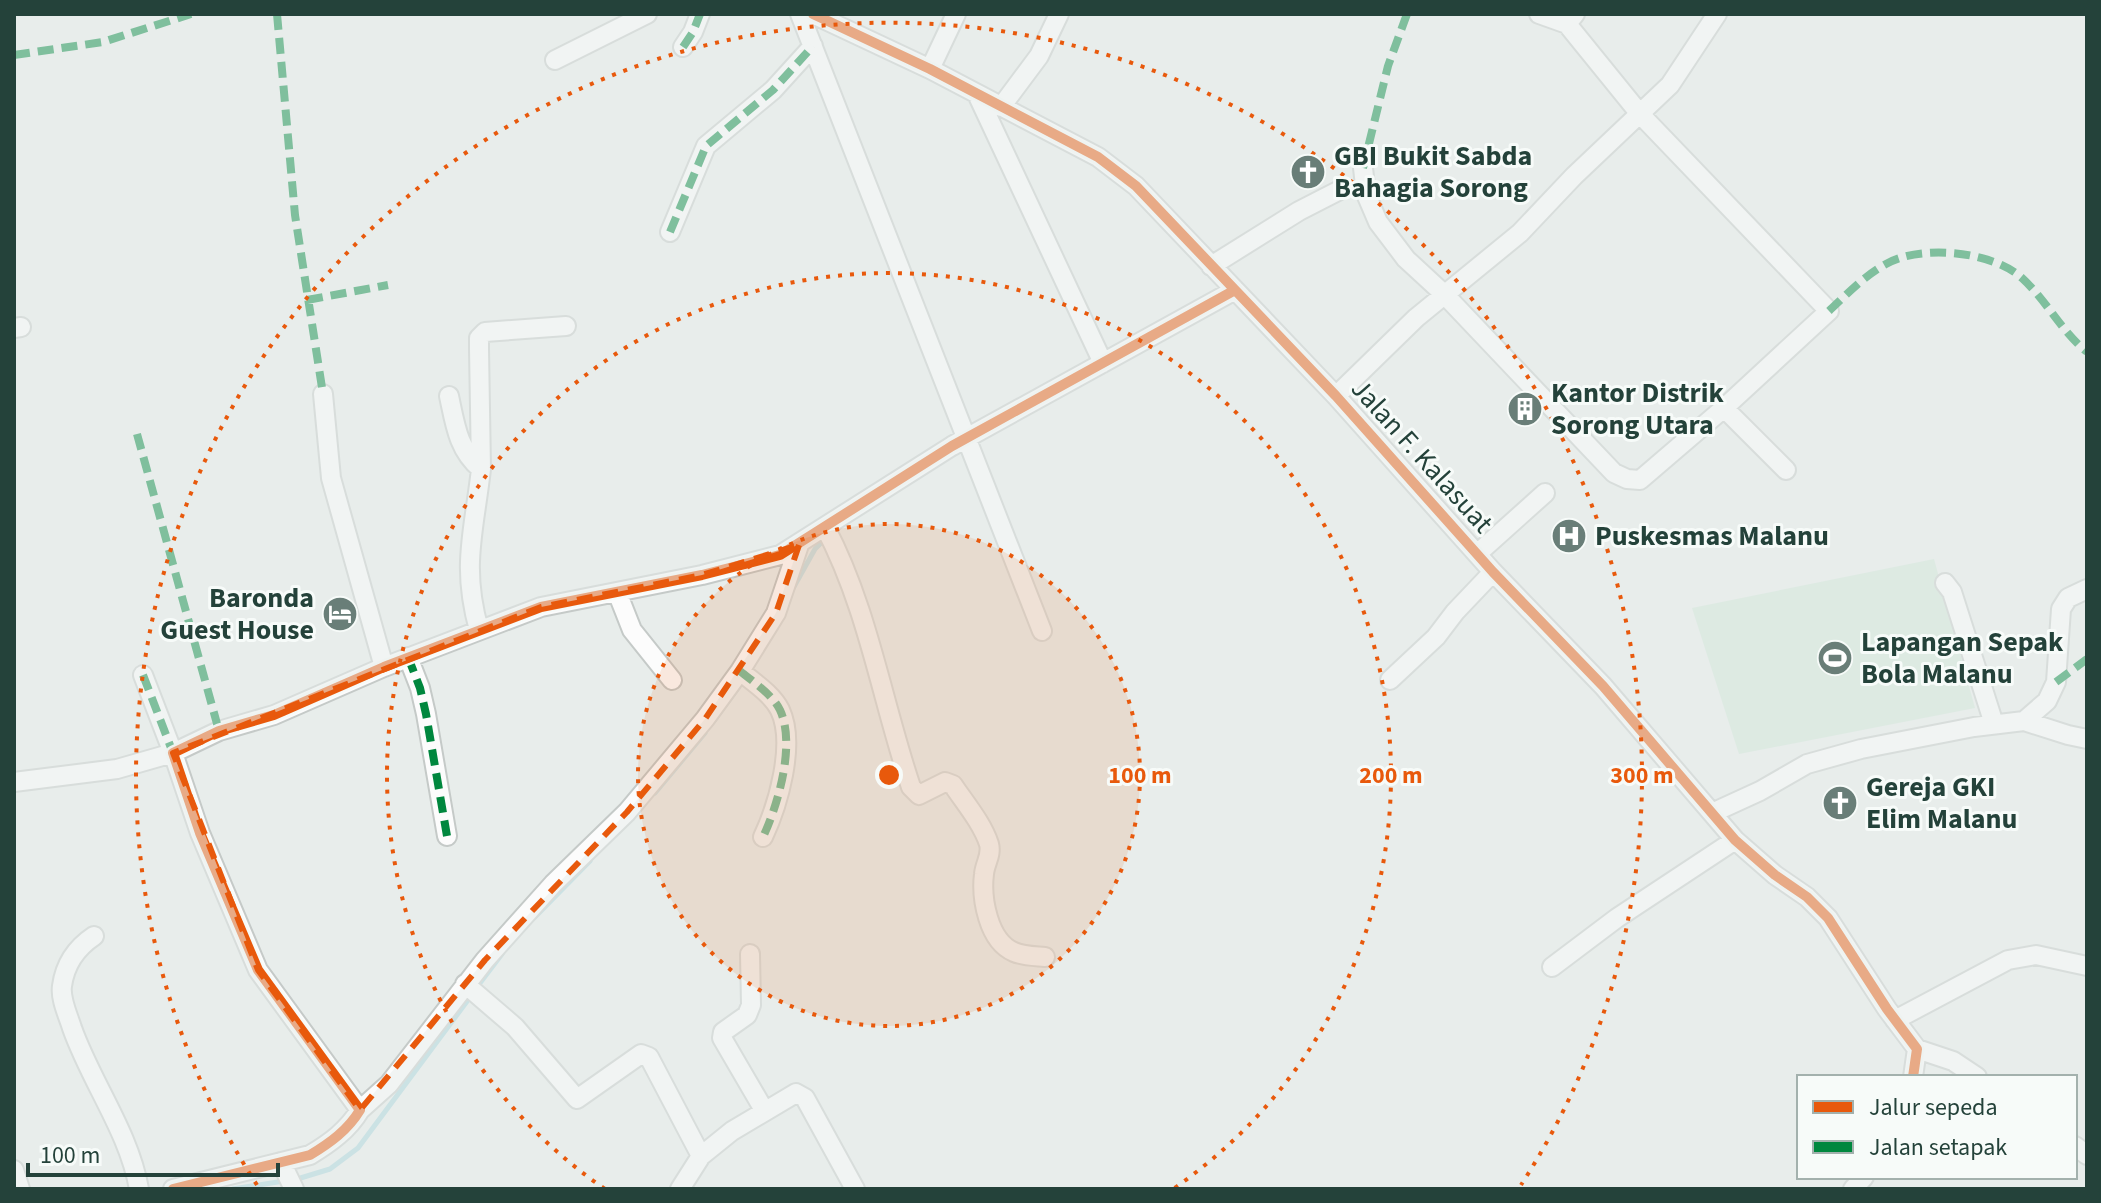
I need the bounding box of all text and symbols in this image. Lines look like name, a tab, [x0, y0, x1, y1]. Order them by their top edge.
place label: GBI Bukit Sabda Bahagia Sorong	[1334, 136, 1532, 208]
church icon: GBI Bukit Sabda Bahagia Sorong	[1289, 153, 1327, 191]
street label: Jalan F. Kalasuat	[1342, 370, 1503, 543]
place label: Kantor Distrik Sorong Utara	[1551, 373, 1724, 445]
building icon: Kantor Distrik Sorong Utara	[1506, 390, 1544, 428]
place label: Puskesmas Malanu	[1595, 516, 1829, 556]
hospital icon: Puskesmas Malanu	[1550, 517, 1588, 555]
place label: Baronda Guest House	[160, 578, 314, 650]
hotel icon: Baronda Guest House	[321, 595, 359, 633]
place label: Lapangan Sepak Bola Malanu	[1861, 622, 2064, 694]
sports icon: Lapangan Sepak Bola Malanu	[1816, 639, 1854, 677]
text: 100 m	[1108, 758, 1172, 793]
text: 200 m	[1359, 758, 1423, 793]
text: 300 m	[1610, 758, 1674, 793]
centre of rings	[875, 761, 903, 789]
place label: Gereja GKI Elim Malanu	[1866, 767, 2017, 839]
church icon: Gereja GKI Elim Malanu	[1821, 784, 1859, 822]
legend	[1797, 1075, 2077, 1179]
text: Jalur sepeda	[1869, 1090, 1998, 1125]
scale bar	[28, 1127, 278, 1177]
text: Jalan setapak	[1869, 1130, 2007, 1165]
text: 100 m	[40, 1138, 100, 1173]

